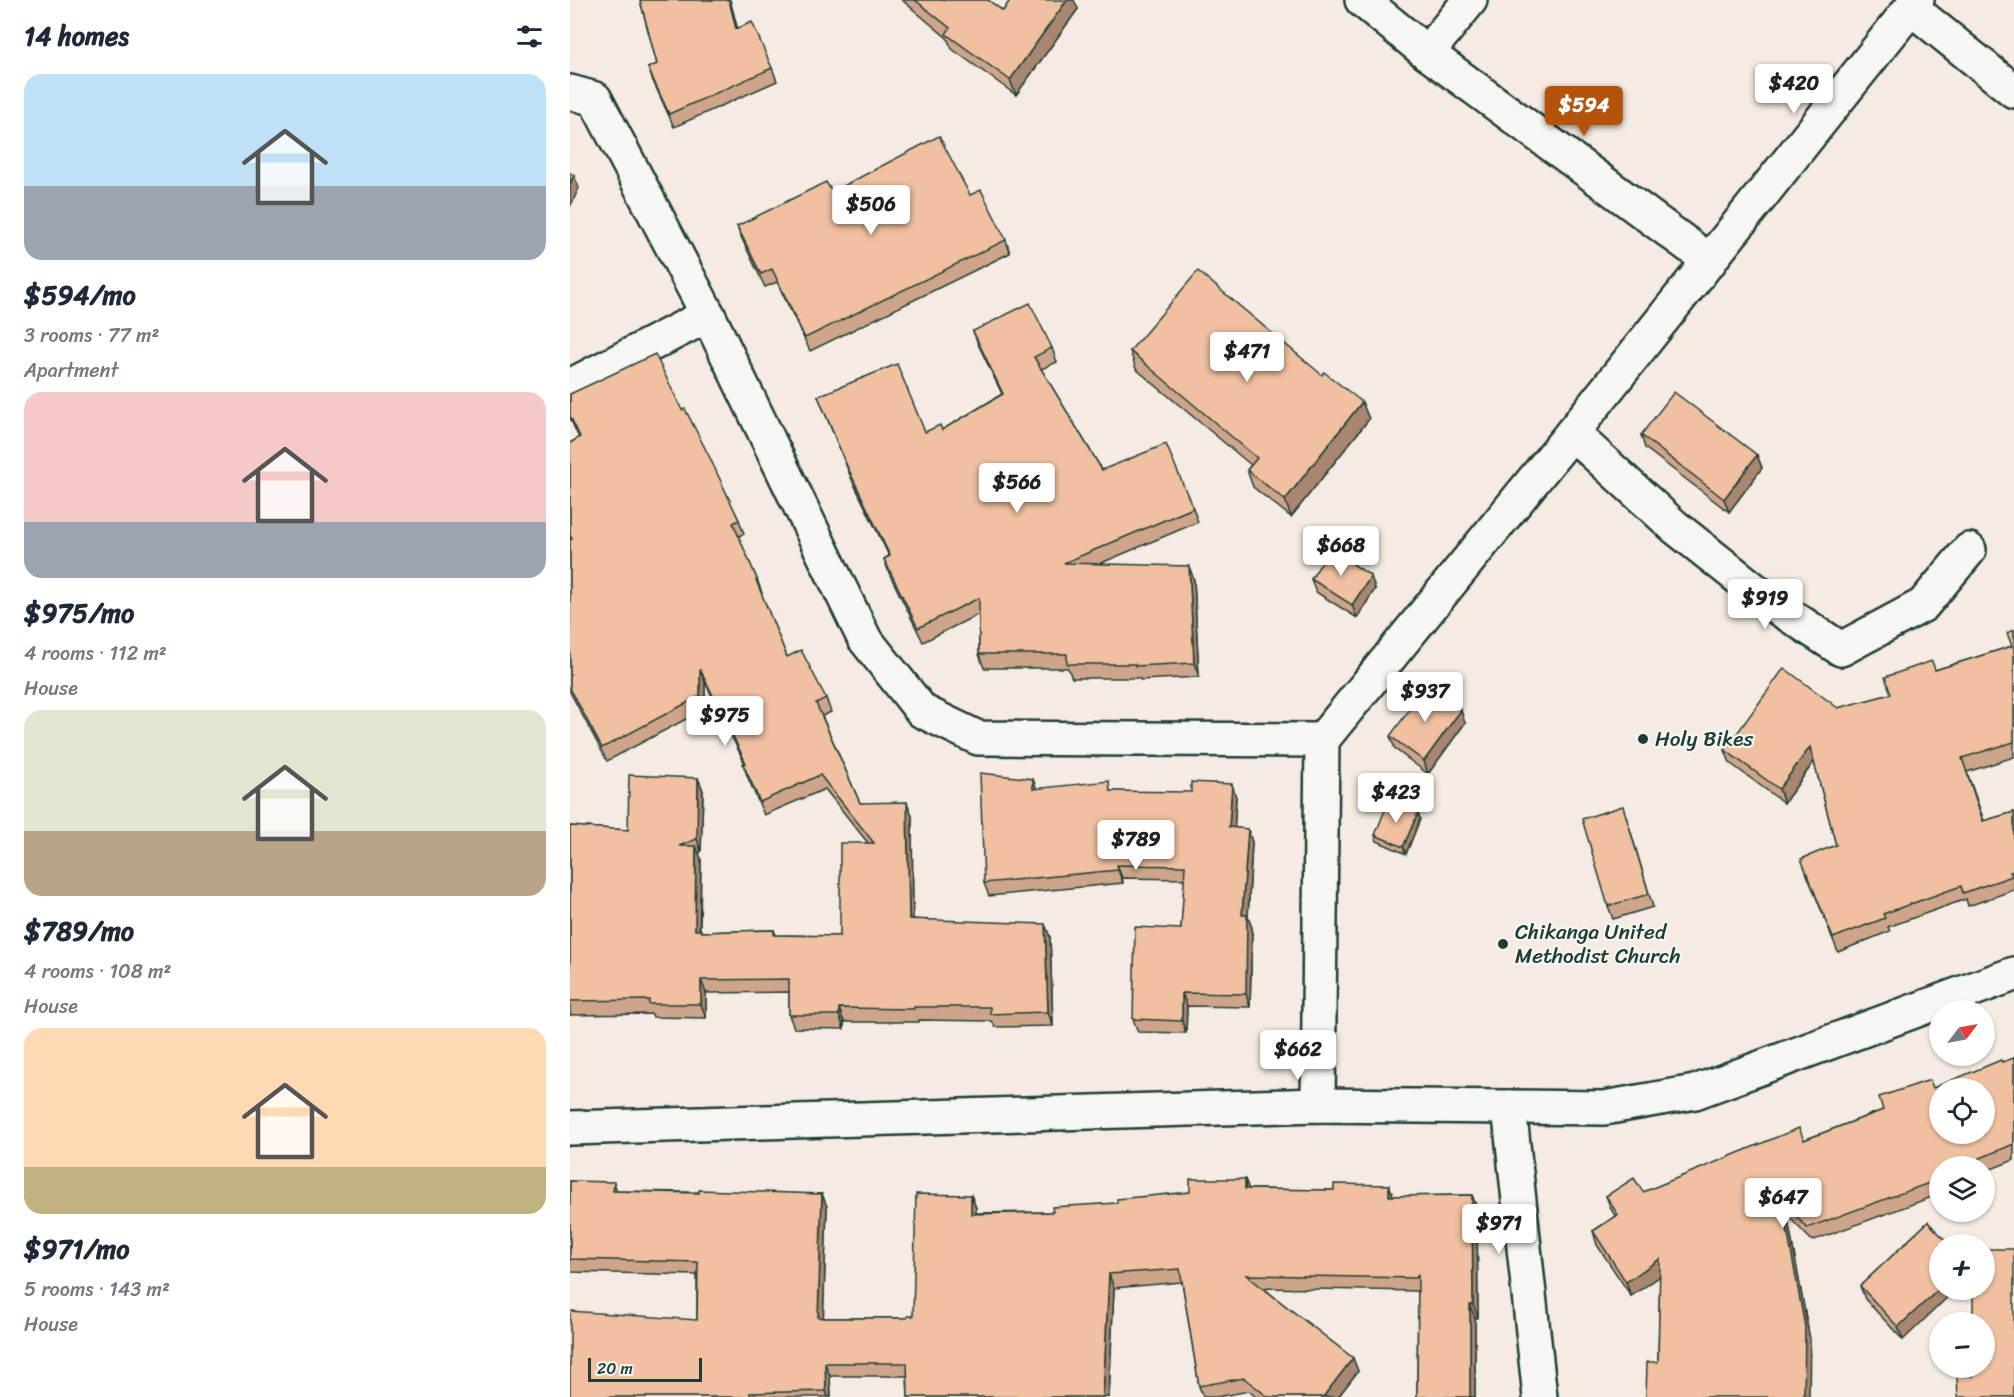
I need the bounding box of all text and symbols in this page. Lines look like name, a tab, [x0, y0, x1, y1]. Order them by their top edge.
text: 14 homes	[24, 13, 129, 59]
icon: filters	[513, 20, 546, 53]
pin: $420	[1758, 64, 1830, 115]
text: $420	[1769, 66, 1819, 101]
pin: $594	[1548, 86, 1620, 137]
text: $594	[1559, 88, 1609, 123]
icon: home	[231, 113, 339, 221]
pin: $506	[835, 185, 907, 236]
text: $506	[846, 187, 896, 222]
text: $594/mo	[24, 272, 136, 318]
text: 3 rooms · 77 m²	[24, 318, 159, 353]
pin: $471	[1211, 332, 1283, 383]
text: $471	[1224, 334, 1270, 369]
text: Apartment	[24, 353, 118, 388]
icon: home	[231, 431, 339, 539]
pin: $566	[981, 463, 1053, 514]
text: $566	[993, 465, 1041, 500]
pin: $668	[1305, 526, 1377, 577]
text: $668	[1317, 528, 1365, 563]
pin: $919	[1729, 579, 1801, 630]
text: $919	[1742, 581, 1788, 616]
text: $975/mo	[24, 590, 134, 636]
text: 4 rooms · 112 m²	[24, 636, 167, 671]
text: House	[24, 671, 78, 706]
pin: $937	[1389, 672, 1461, 723]
text: $937	[1401, 674, 1449, 709]
pin: $975	[689, 696, 761, 747]
text: $975	[700, 698, 750, 733]
place label: Holy Bikes	[1655, 720, 1753, 758]
marker: Holy Bikes	[1636, 732, 1650, 746]
icon: home	[231, 749, 339, 857]
pin: $423	[1360, 773, 1432, 824]
text: $423	[1372, 775, 1420, 810]
pin: $789	[1100, 820, 1172, 871]
text: $789	[1111, 822, 1161, 857]
text: $789/mo	[24, 908, 134, 954]
place label: Chikanga United Methodist Church	[1515, 913, 1680, 975]
marker: Chikanga United Methodist Church	[1496, 937, 1510, 951]
text: 4 rooms · 108 m²	[24, 954, 171, 989]
text: House	[24, 989, 78, 1024]
north arrow	[1929, 1000, 1995, 1066]
map controls	[1929, 1000, 1995, 1378]
pin: $662	[1262, 1030, 1334, 1081]
text: $662	[1274, 1032, 1322, 1067]
icon: home	[231, 1067, 339, 1175]
button: locate	[1929, 1078, 1995, 1144]
button: layers	[1929, 1156, 1995, 1222]
pin: $647	[1747, 1178, 1819, 1229]
text: $647	[1759, 1180, 1807, 1215]
pin: $971	[1463, 1204, 1535, 1255]
text: $971	[1476, 1206, 1522, 1241]
text: $971/mo	[24, 1226, 130, 1272]
button: +	[1929, 1234, 1995, 1300]
text: 5 rooms · 143 m²	[24, 1272, 170, 1307]
text: House	[24, 1307, 78, 1342]
button: −	[1929, 1312, 1995, 1378]
text: 20 m	[597, 1354, 633, 1383]
scale bar	[588, 1355, 702, 1382]

